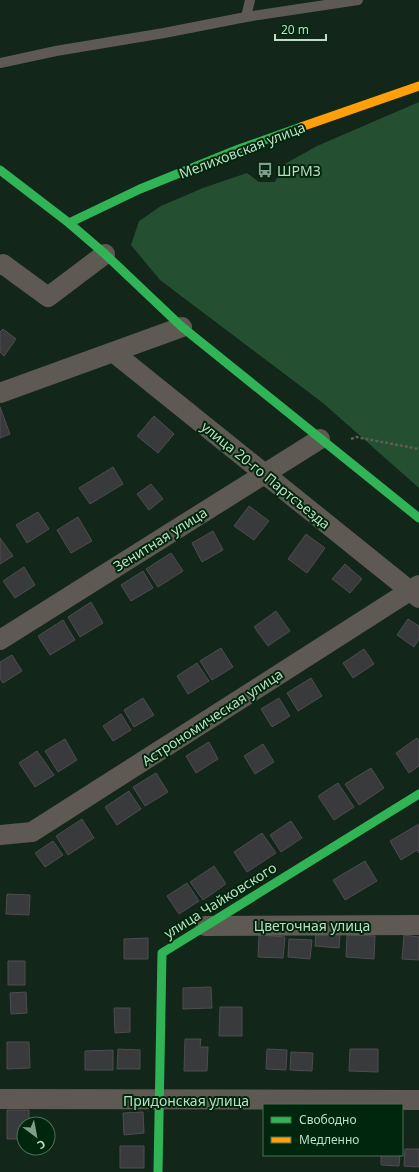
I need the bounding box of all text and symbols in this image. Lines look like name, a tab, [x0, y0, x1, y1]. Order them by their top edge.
scale bar	[275, 16, 326, 42]
text: 20 m	[281, 21, 309, 38]
street label: Мелиховская улица	[176, 117, 308, 183]
bus stop icon: ШРМЗ	[256, 161, 274, 179]
place label: ШРМЗ	[277, 161, 321, 180]
street label: улица 20-го Партсъезда	[197, 417, 335, 533]
street label: Зенитная улица	[109, 502, 211, 576]
street label: Астрономическая улица	[138, 664, 286, 770]
street label: улица Чайковского	[160, 858, 280, 942]
street label: Цветочная улица	[254, 916, 370, 935]
street label: Придонская улица	[123, 1091, 249, 1110]
legend	[263, 1104, 403, 1156]
text: Свободно	[299, 1111, 357, 1128]
north arrow	[16, 1116, 56, 1156]
text: Медленно	[299, 1131, 359, 1148]
text: С	[35, 1137, 49, 1153]

